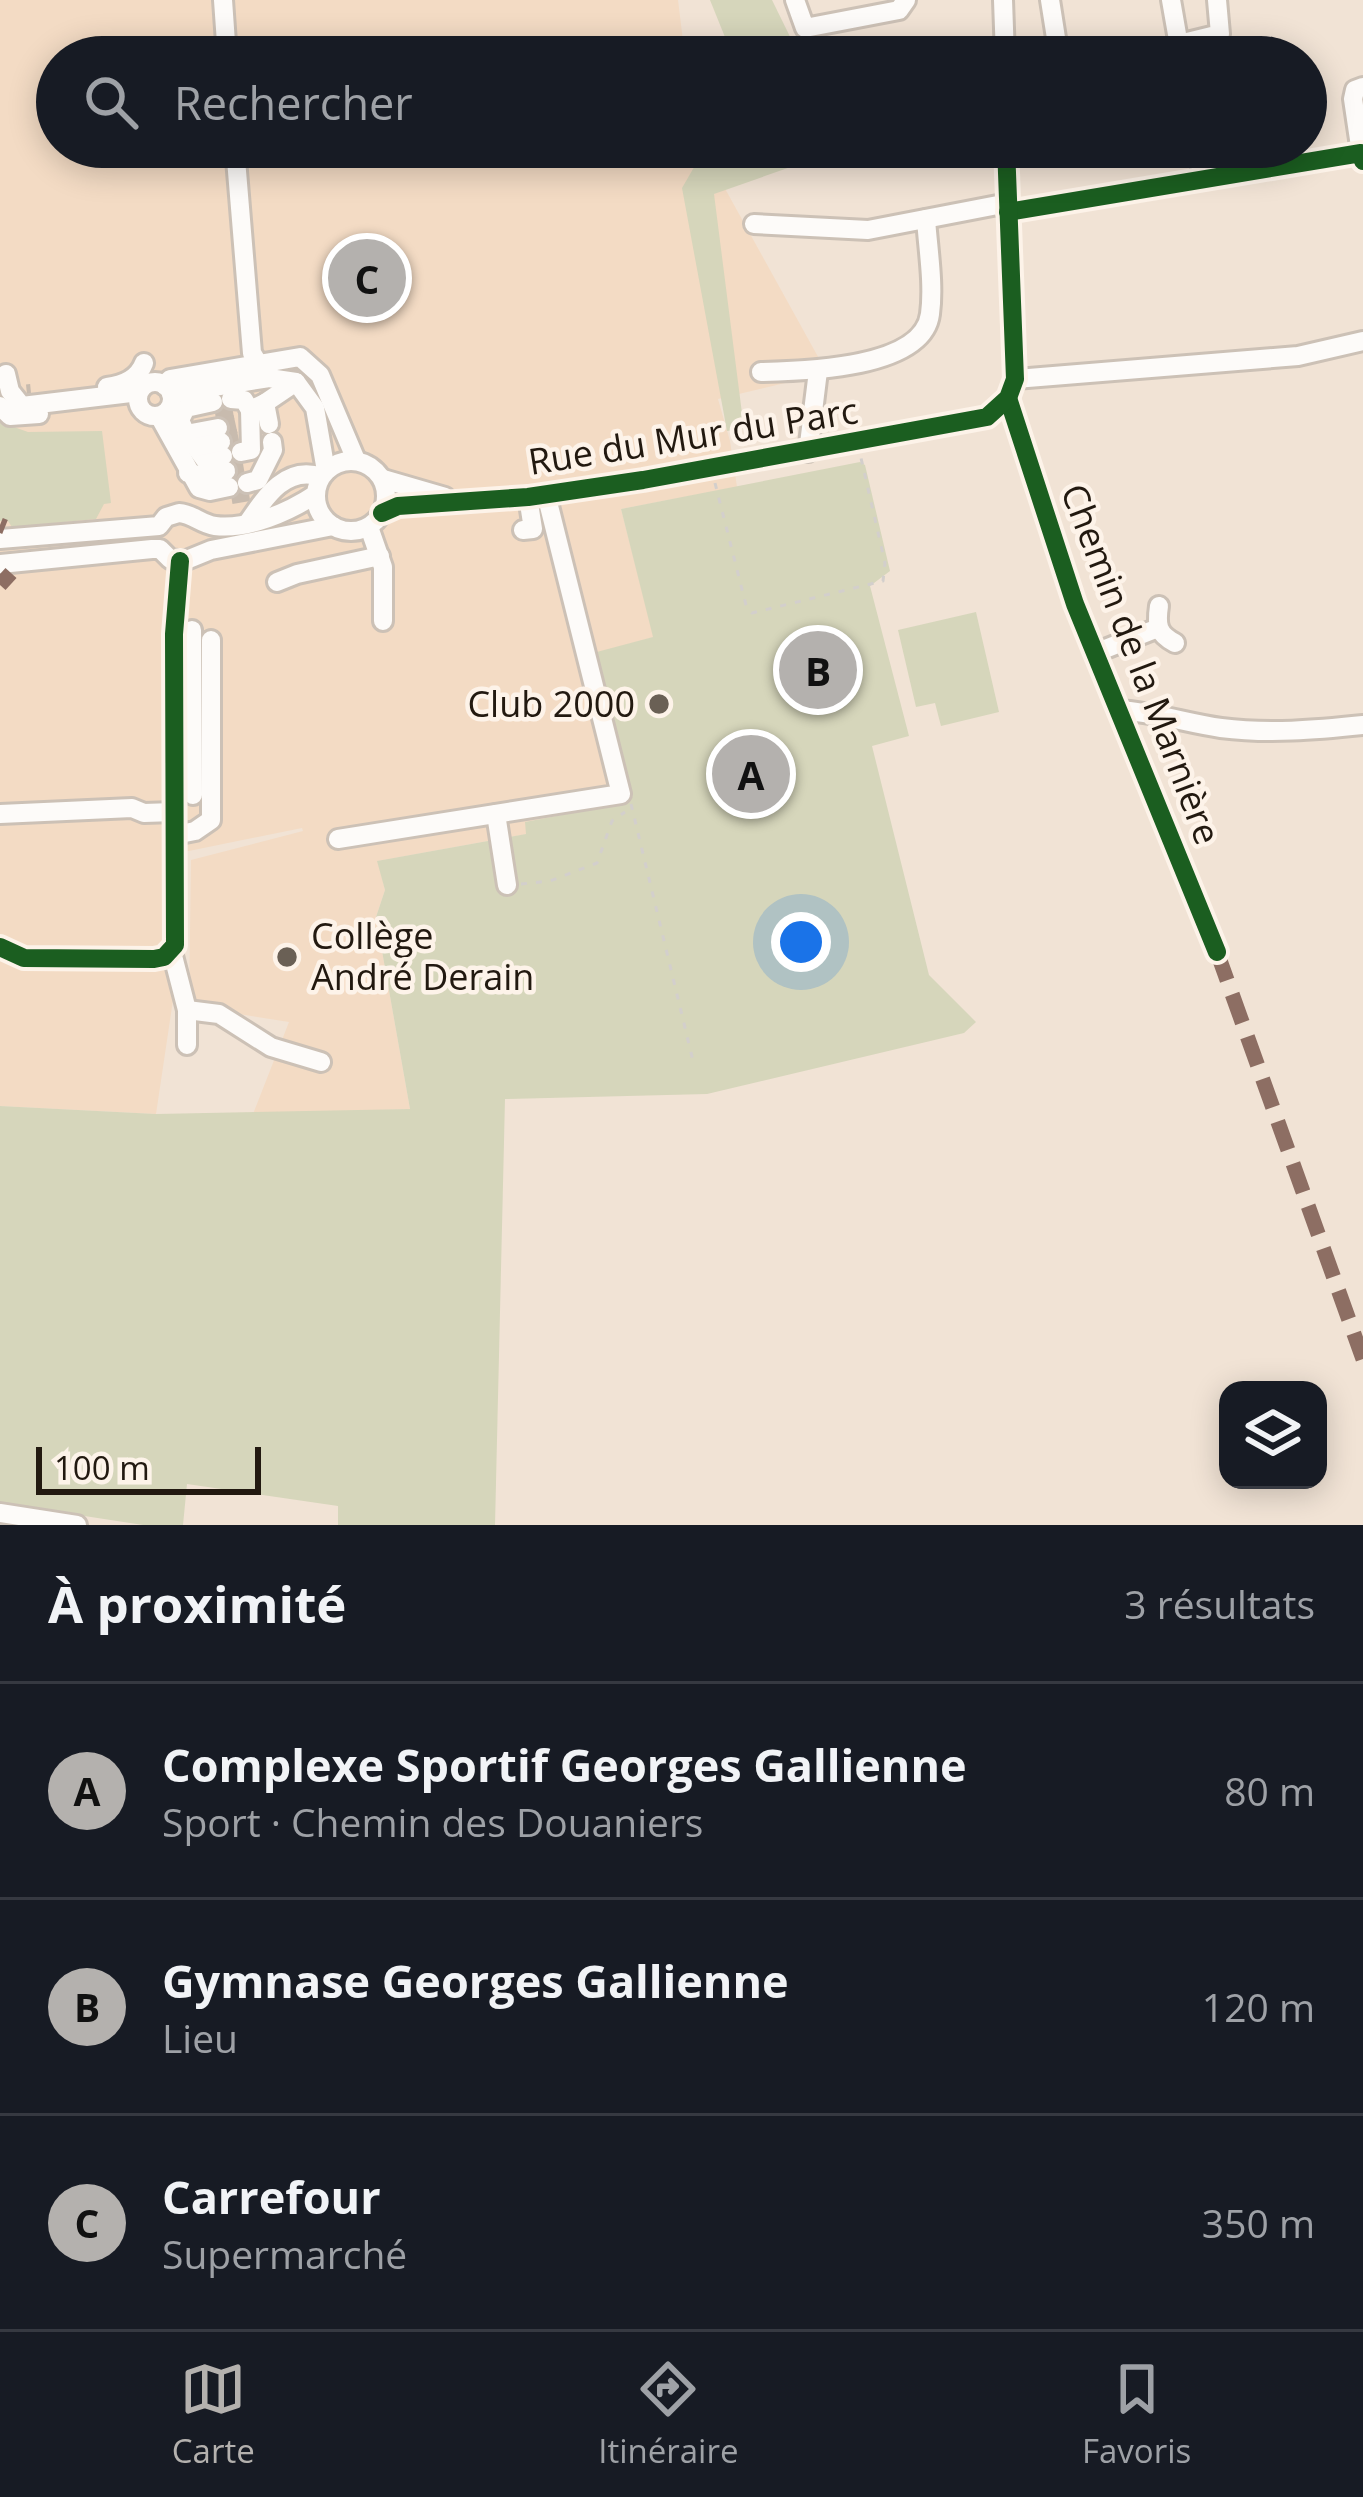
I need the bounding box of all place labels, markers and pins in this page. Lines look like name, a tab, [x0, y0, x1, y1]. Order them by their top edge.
pin: C	[328, 233, 406, 323]
pin: B	[779, 625, 857, 715]
place label: Club 2000	[467, 679, 635, 728]
marker: Club 2000	[646, 691, 672, 717]
pin: A	[712, 729, 790, 819]
place label: Collège André Derain	[311, 911, 534, 1001]
marker: Collège André Derain	[274, 944, 300, 970]

